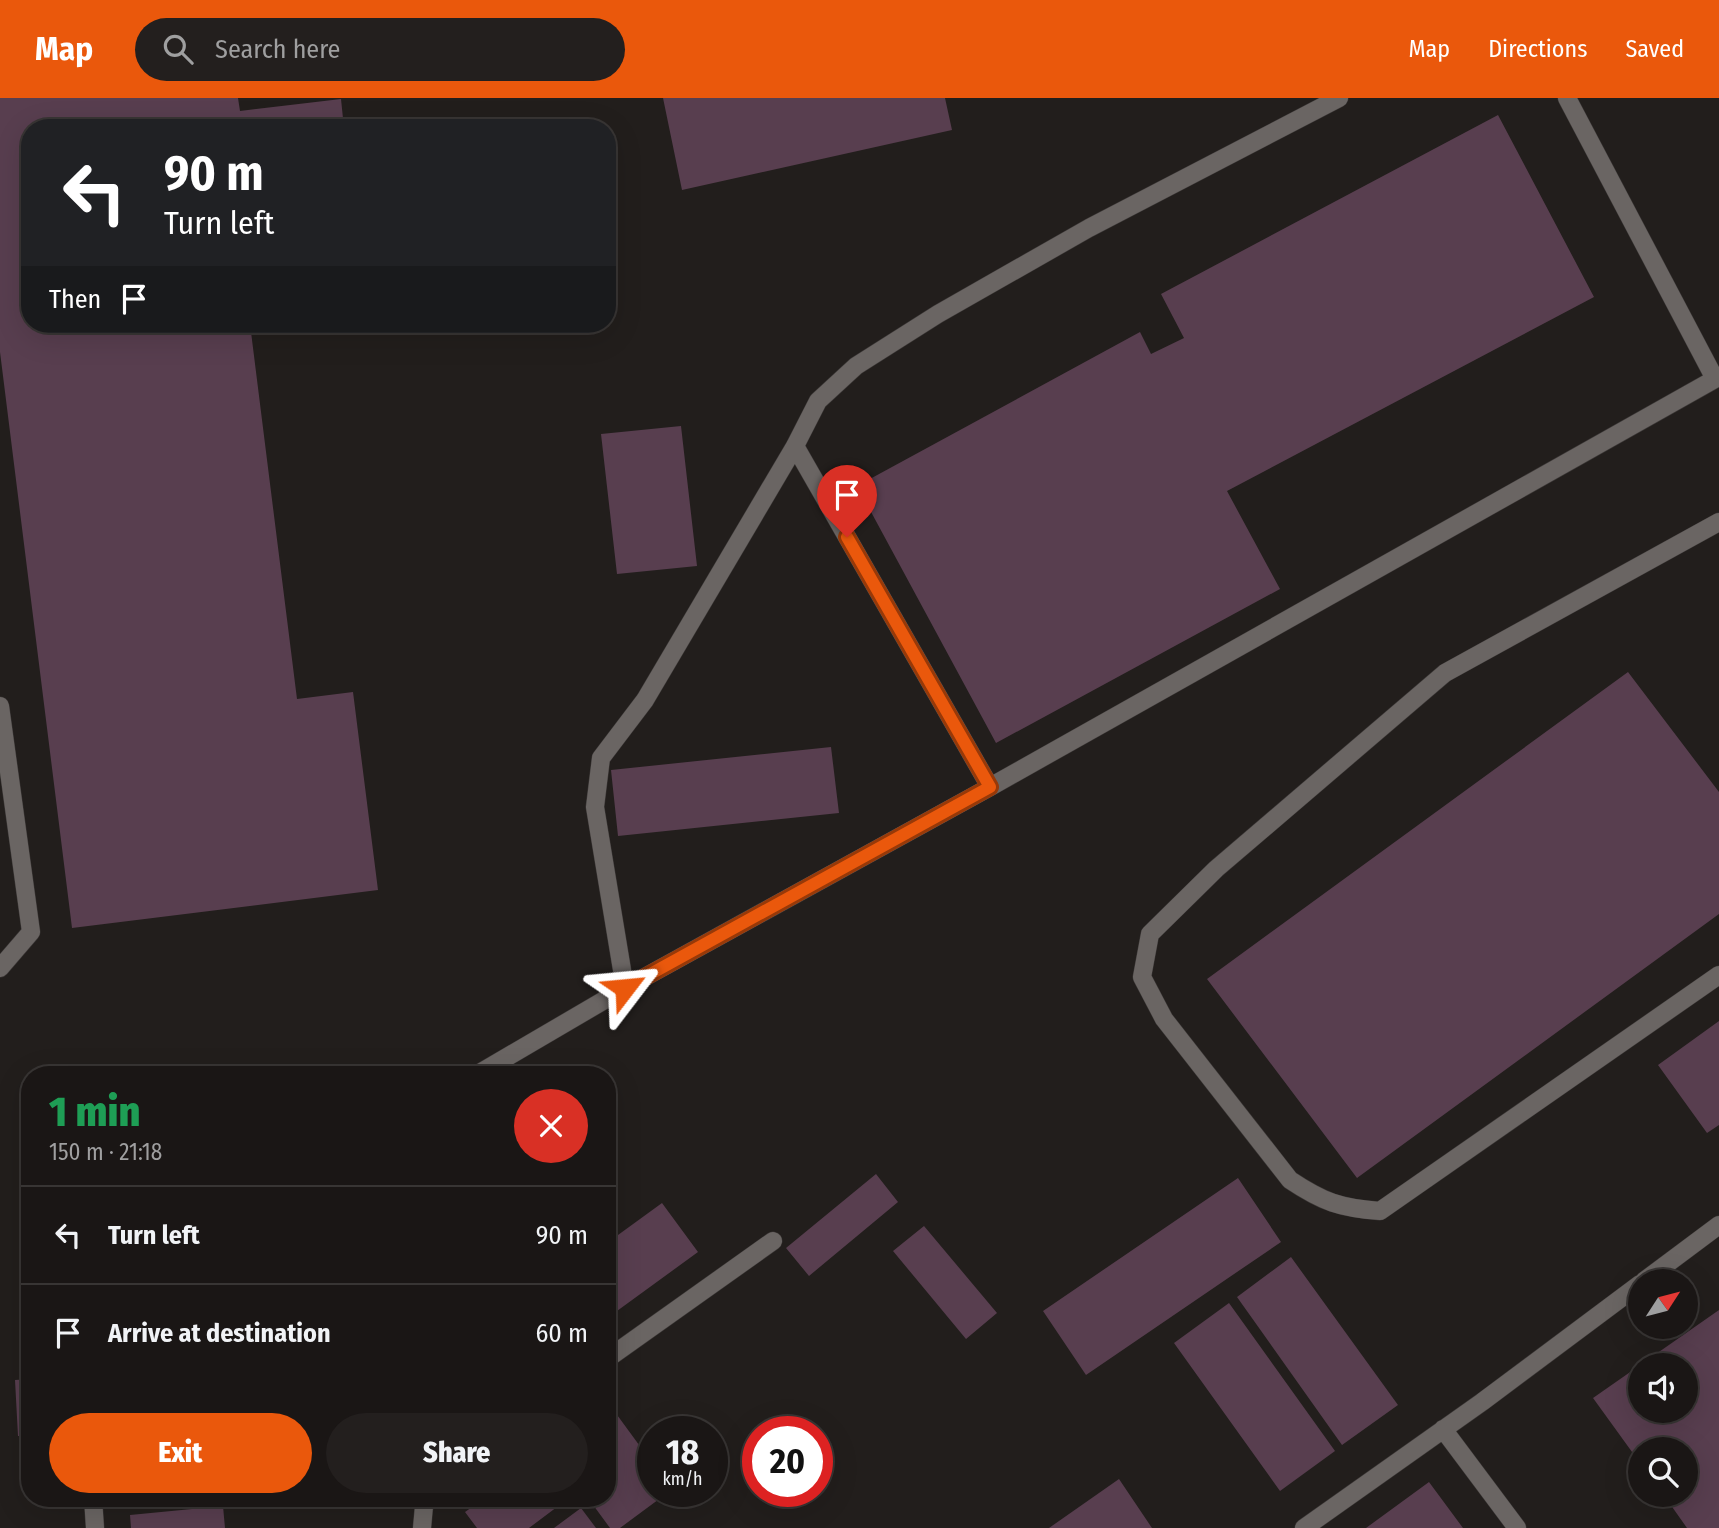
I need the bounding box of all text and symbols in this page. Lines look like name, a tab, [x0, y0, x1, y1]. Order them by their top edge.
search box	[135, 18, 625, 81]
text: Map	[35, 29, 93, 69]
icon: search	[159, 30, 197, 68]
text: Search here	[215, 34, 340, 65]
text: Map	[1409, 35, 1450, 63]
text: Directions	[1488, 35, 1587, 63]
text: Saved	[1625, 35, 1684, 63]
text: 90 m	[164, 144, 264, 203]
icon: left	[49, 147, 140, 238]
text: Turn left	[164, 204, 274, 242]
icon: arrive	[115, 280, 153, 318]
text: Then	[49, 284, 101, 315]
pin	[817, 465, 877, 537]
icon: arrive	[828, 476, 866, 514]
position arrow	[588, 951, 662, 1025]
text: 1 min	[49, 1087, 140, 1137]
button: close	[514, 1089, 588, 1163]
text: 150 m · 21:18	[49, 1138, 162, 1166]
icon: left	[49, 1216, 87, 1254]
text: Turn left	[108, 1220, 200, 1251]
text: 90 m	[536, 1220, 588, 1251]
north arrow	[1628, 1269, 1698, 1339]
map controls	[1628, 1269, 1698, 1507]
icon: arrive	[49, 1314, 87, 1352]
text: Arrive at destination	[108, 1318, 331, 1349]
text: 60 m	[535, 1318, 588, 1349]
button: sound	[1628, 1353, 1698, 1423]
button: Exit	[49, 1413, 312, 1493]
button: Share	[326, 1413, 588, 1493]
speed limit sign: 20	[742, 1416, 833, 1507]
text: 18	[666, 1431, 699, 1473]
button: search	[1628, 1437, 1698, 1507]
text: km/h	[662, 1468, 703, 1490]

